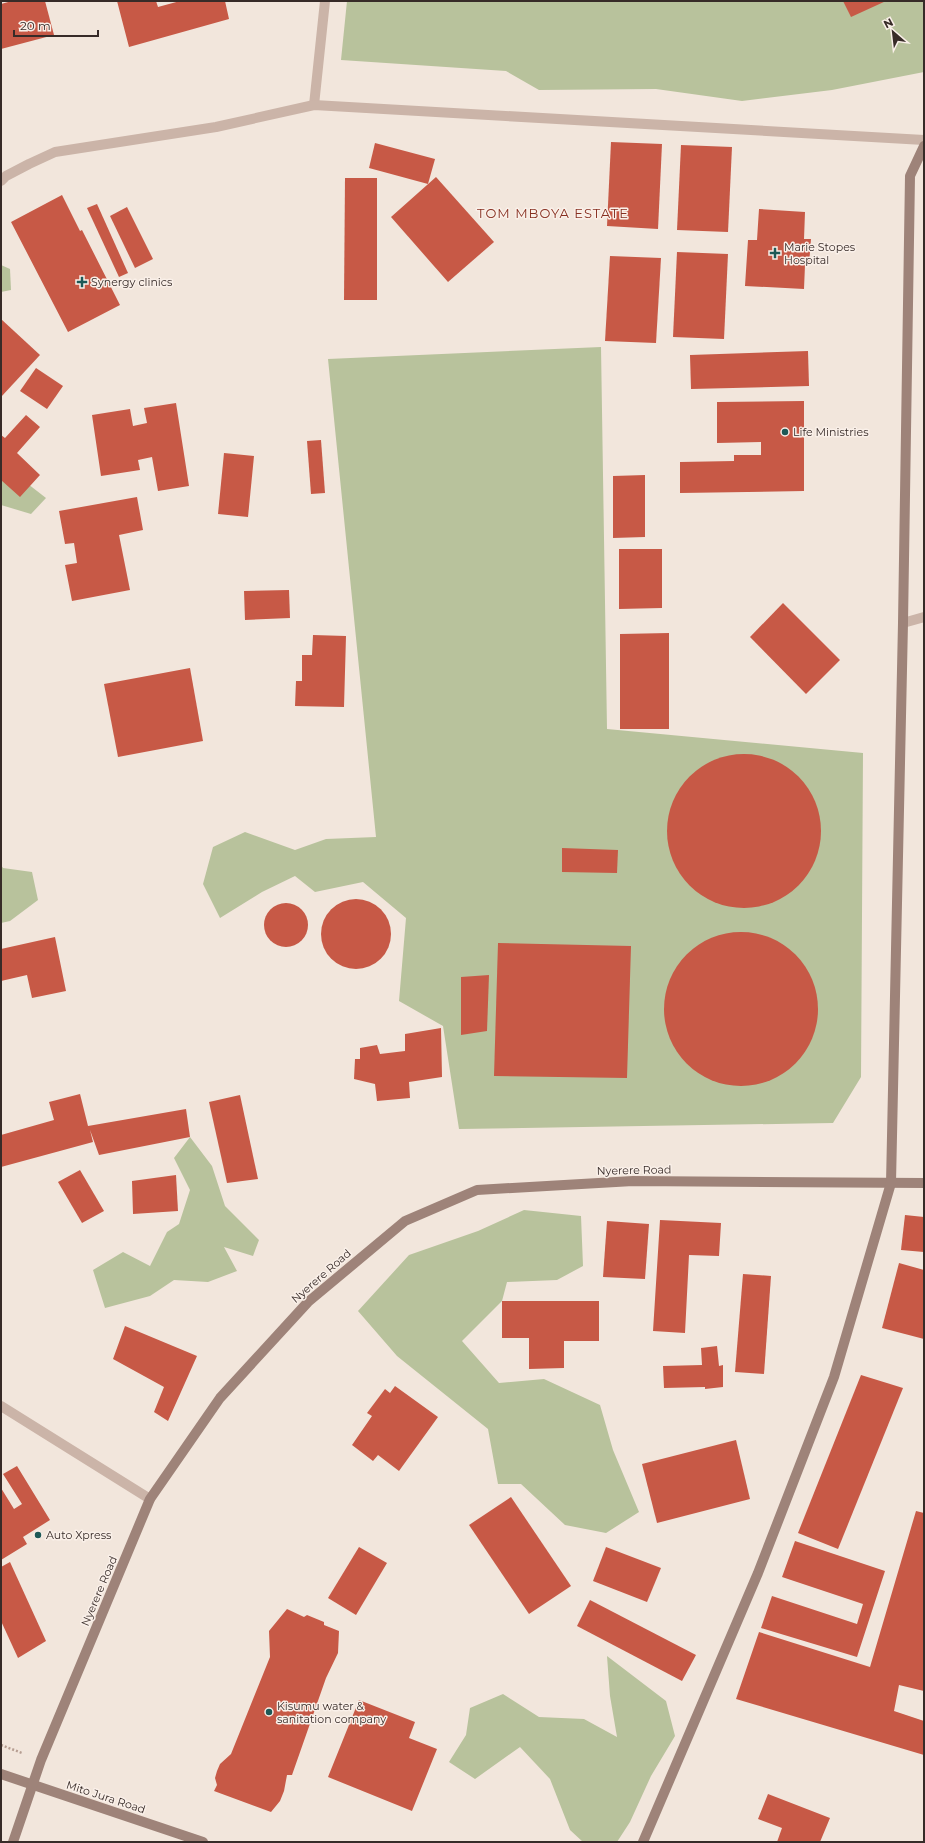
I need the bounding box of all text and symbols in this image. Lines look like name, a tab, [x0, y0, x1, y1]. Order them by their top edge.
scale bar	[14, 12, 98, 38]
north arrow	[873, 12, 913, 52]
text: N	[881, 15, 896, 31]
text: 20 m	[20, 18, 51, 33]
district label: TOM MBOYA ESTATE	[477, 205, 629, 221]
place label: Marie Stopes Hospital	[784, 240, 856, 267]
marker: Marie Stopes Hospital	[769, 247, 781, 259]
place label: Synergy clinics	[91, 275, 173, 289]
marker: Synergy clinics	[76, 276, 88, 288]
place label: Life Ministries	[793, 425, 869, 439]
marker: Life Ministries	[780, 427, 790, 437]
street label: Nyerere Road	[596, 1162, 672, 1178]
street label: Nyerere Road	[288, 1246, 354, 1306]
place label: Auto Xpress	[46, 1528, 112, 1542]
marker: Auto Xpress	[33, 1530, 43, 1540]
street label: Nyerere Road	[78, 1554, 120, 1628]
place label: Kisumu water & sanitation company	[277, 1699, 386, 1726]
marker: Kisumu water & sanitation company	[264, 1707, 274, 1717]
street label: Mito Jura Road	[65, 1778, 147, 1816]

